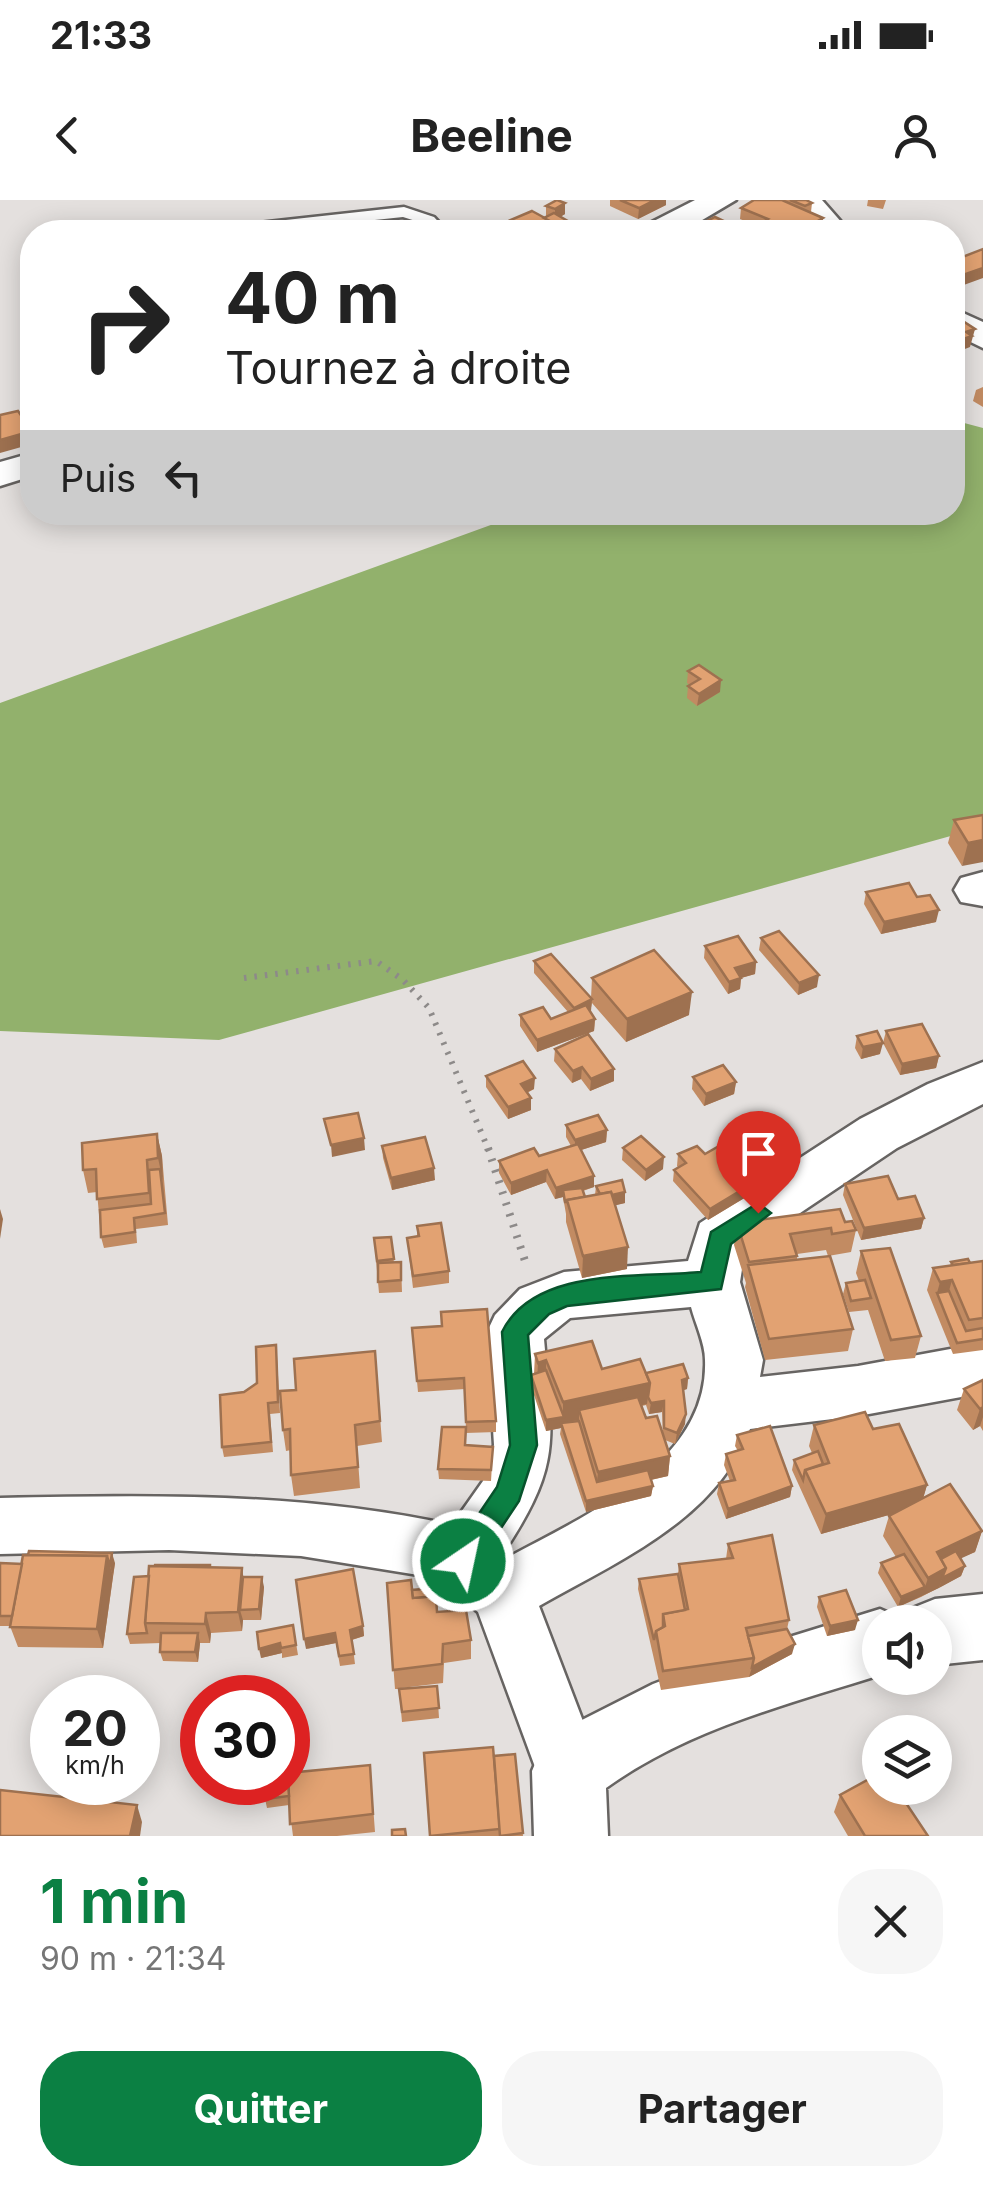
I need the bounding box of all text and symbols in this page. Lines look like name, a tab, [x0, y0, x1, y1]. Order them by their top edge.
text: 21:33	[50, 12, 152, 58]
icon: back	[40, 108, 95, 163]
text: Beeline	[410, 108, 573, 163]
icon: person	[888, 108, 943, 163]
text: 40 m	[225, 255, 400, 340]
icon: right	[60, 260, 190, 390]
text: Tournez à droite	[225, 340, 572, 395]
icon: left	[156, 450, 211, 505]
text: Puis	[60, 455, 136, 501]
pin	[716, 1111, 801, 1214]
icon: arrive	[731, 1126, 786, 1181]
position arrow	[411, 1509, 515, 1613]
map controls	[862, 1605, 952, 1805]
button: sound	[862, 1605, 952, 1695]
speed limit sign: 30	[180, 1675, 310, 1805]
text: 20	[62, 1698, 128, 1758]
button: layers	[862, 1715, 952, 1805]
text: km/h	[65, 1750, 125, 1780]
text: 1 min	[40, 1865, 188, 1937]
button: close	[838, 1869, 943, 1974]
text: 90 m · 21:34	[40, 1939, 226, 1978]
button: Quitter	[40, 2051, 482, 2166]
button: Partager	[502, 2051, 943, 2166]

